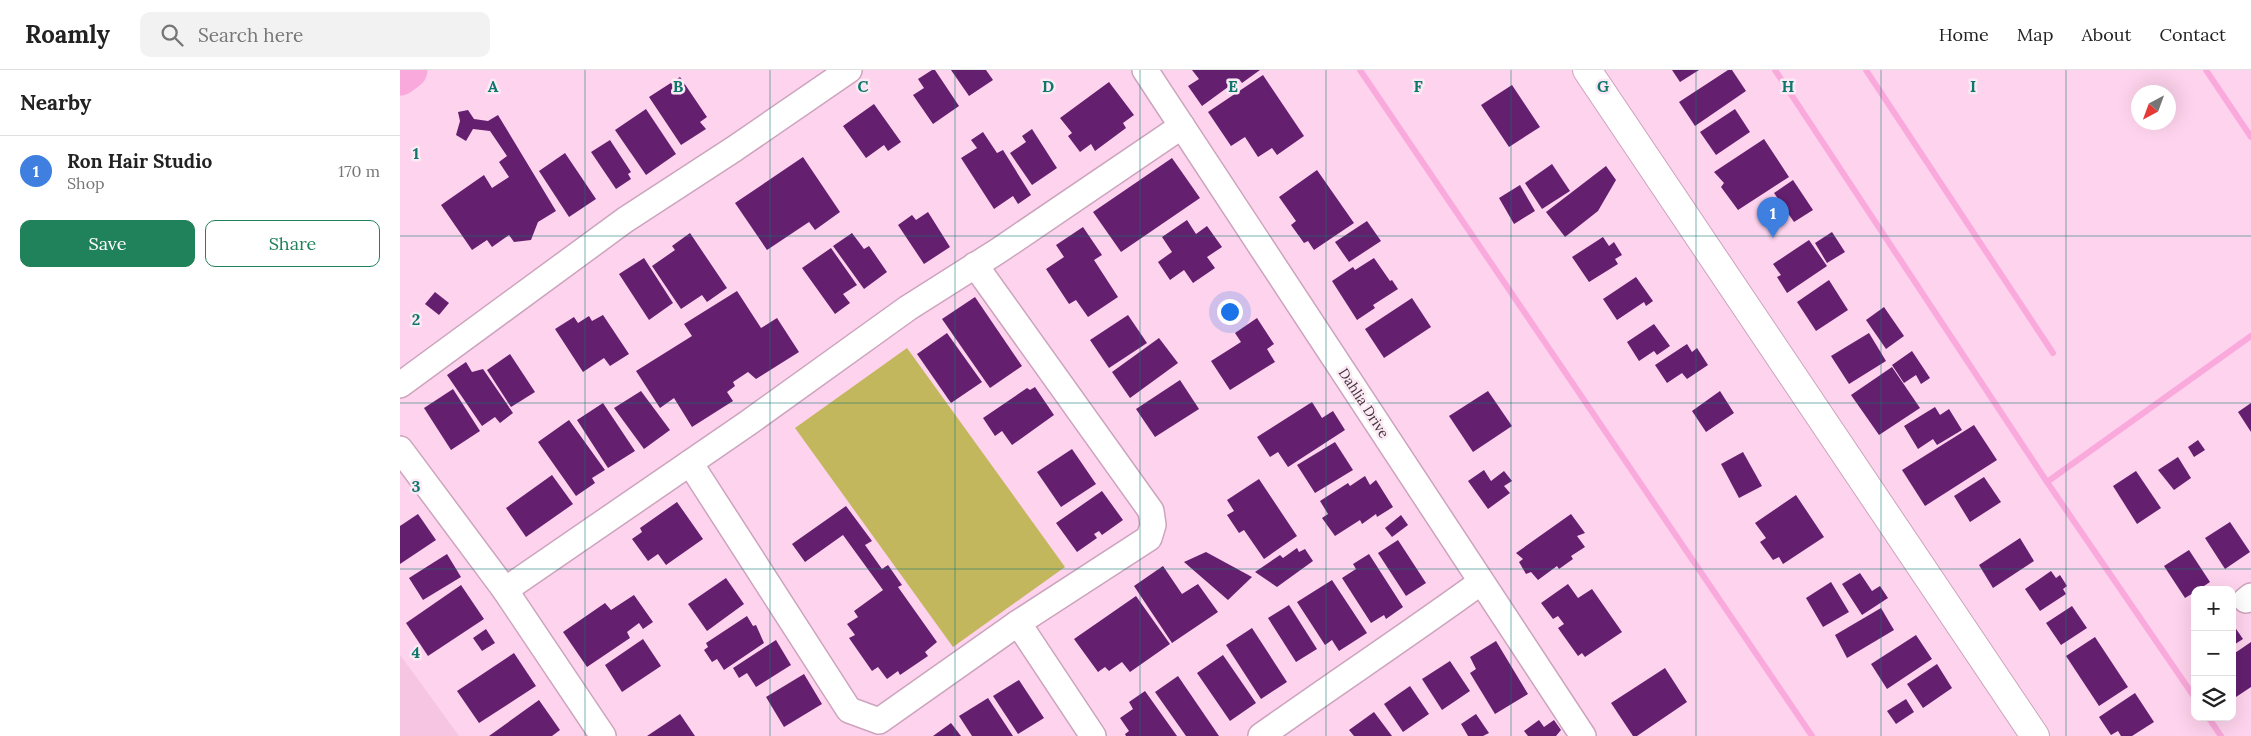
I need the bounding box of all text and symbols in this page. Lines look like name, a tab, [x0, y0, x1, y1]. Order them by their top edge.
search box	[140, 12, 490, 57]
text: Roamly	[25, 19, 110, 50]
icon: search	[158, 21, 186, 49]
text: Search here	[198, 23, 303, 47]
text: Home	[1939, 23, 1989, 46]
text: Map	[2017, 23, 2053, 46]
text: About	[2081, 23, 2131, 46]
text: Contact	[2159, 23, 2226, 46]
text: A	[488, 76, 499, 96]
text: B	[673, 76, 684, 96]
text: C	[857, 76, 869, 96]
text: D	[1042, 76, 1054, 96]
text: E	[1228, 76, 1238, 96]
text: F	[1413, 76, 1423, 96]
text: G	[1597, 76, 1609, 96]
text: H	[1782, 76, 1795, 96]
text: I	[1970, 76, 1976, 96]
north arrow	[2131, 85, 2176, 130]
text: Nearby	[20, 89, 91, 116]
text: 1	[413, 143, 419, 163]
text: Ron Hair Studio	[67, 149, 212, 173]
text: 1	[33, 161, 39, 181]
text: 170 m	[338, 161, 380, 181]
text: Shop	[67, 173, 105, 193]
pin: 1	[1757, 197, 1789, 238]
button: Save	[20, 220, 195, 267]
button: Share	[205, 220, 380, 267]
your location	[1217, 299, 1243, 325]
text: 2	[412, 309, 420, 329]
street label: Dahlia Drive	[1335, 365, 1393, 442]
text: 3	[412, 476, 421, 496]
map controls	[2191, 586, 2236, 721]
button: +	[2191, 586, 2236, 631]
button: −	[2191, 631, 2236, 676]
text: 4	[412, 642, 421, 662]
button: layers	[2191, 676, 2236, 721]

